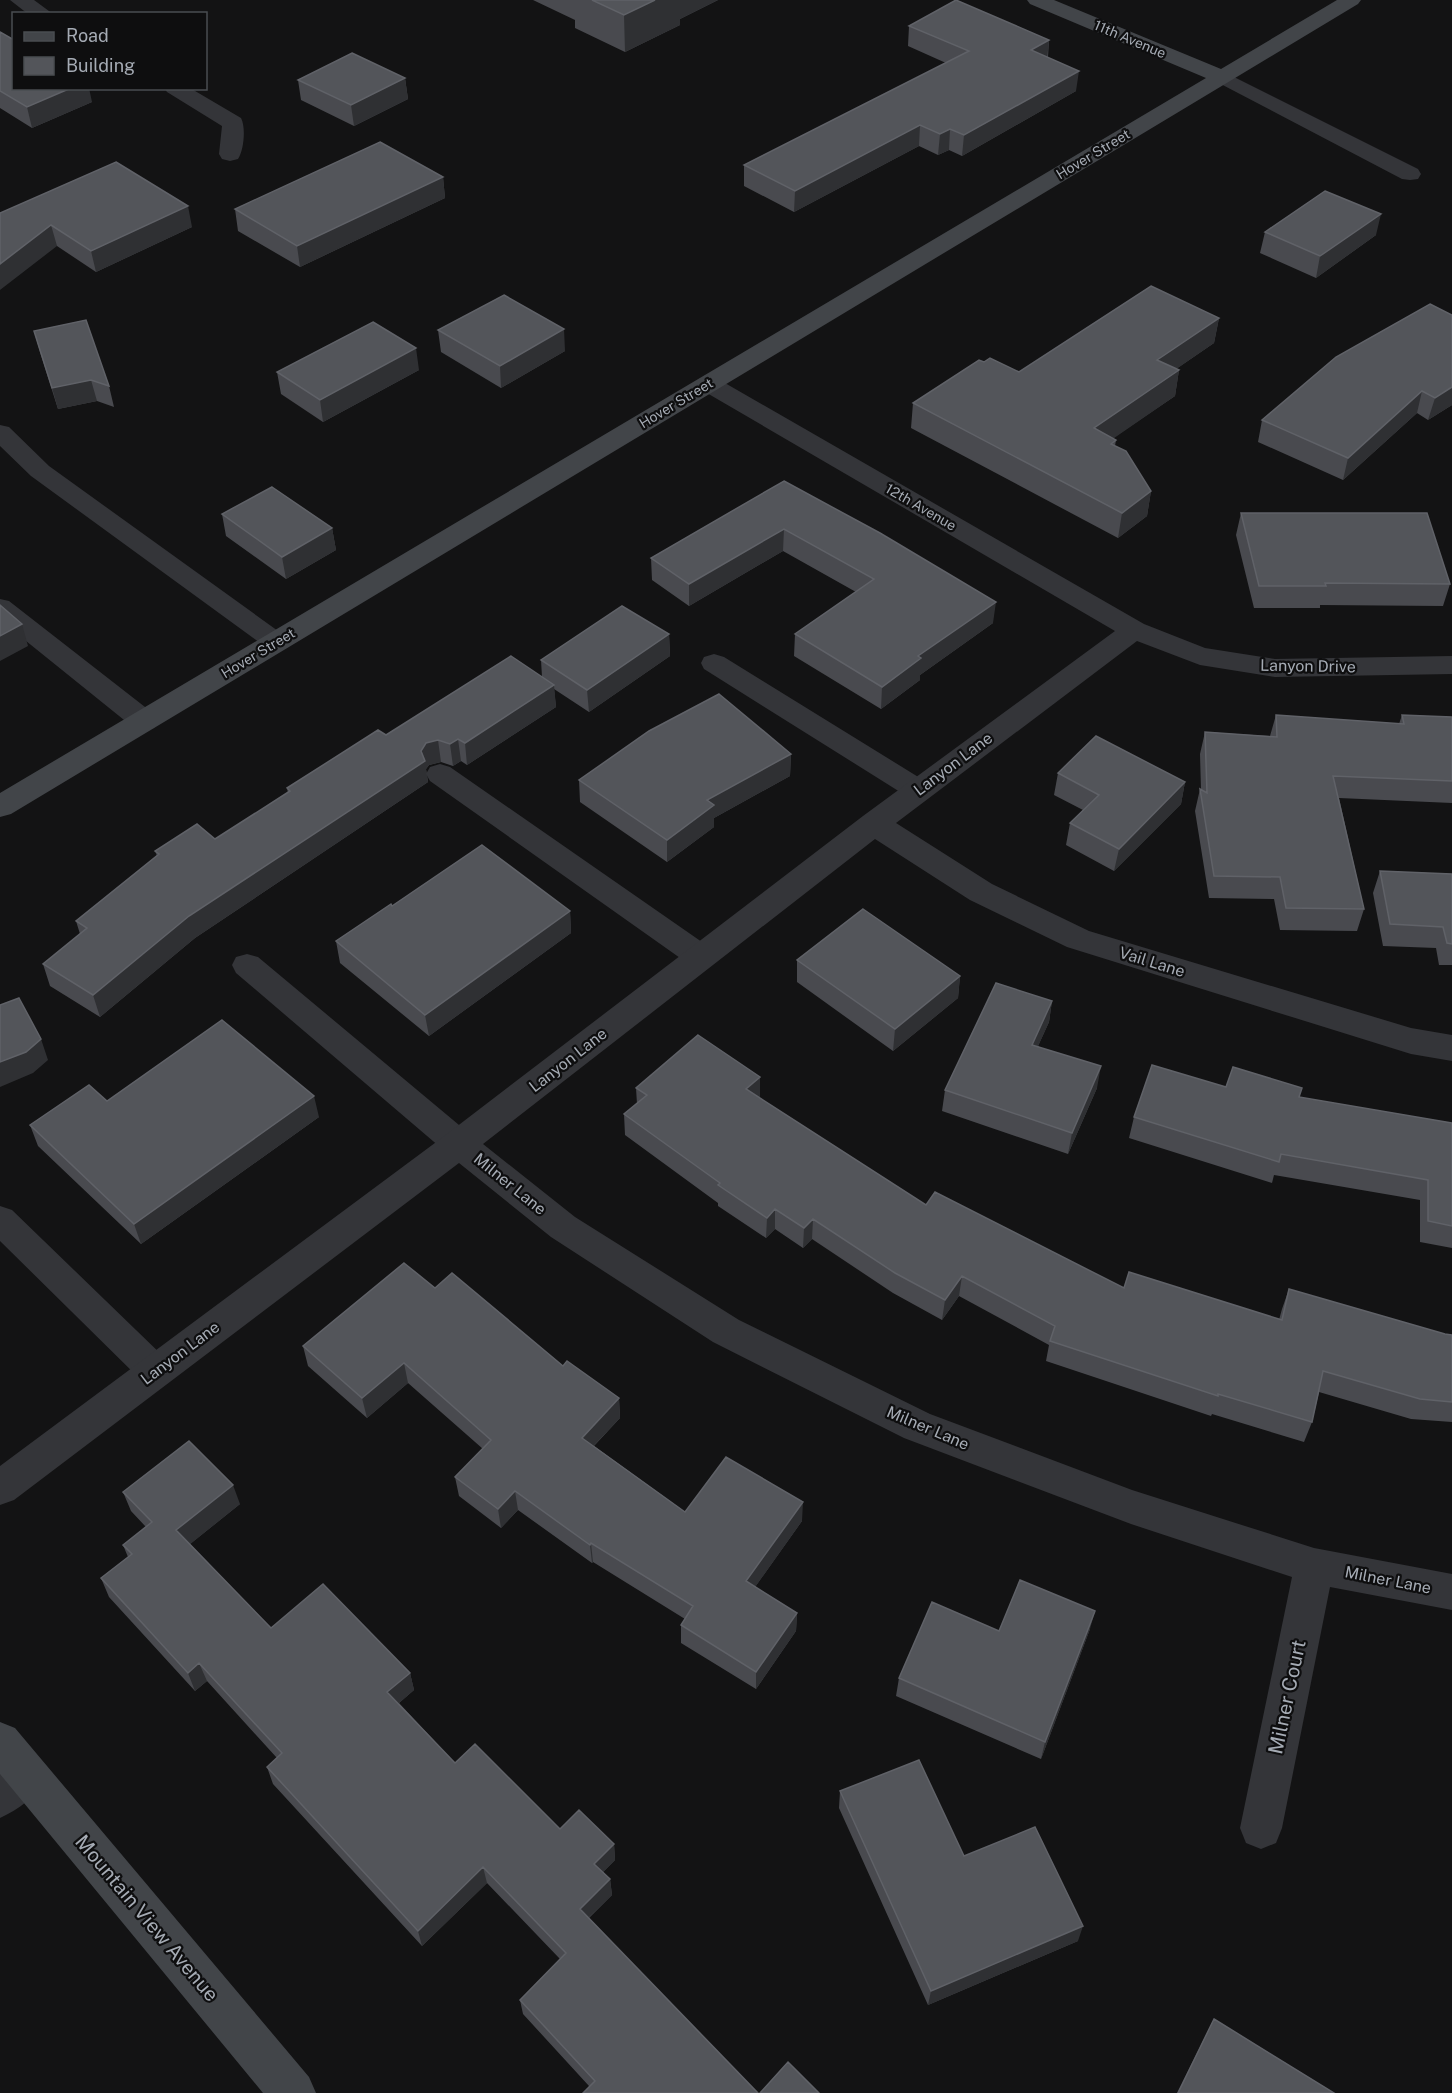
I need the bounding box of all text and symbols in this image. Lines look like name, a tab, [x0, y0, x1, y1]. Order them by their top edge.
legend	[12, 12, 207, 90]
street label: 11th Avenue	[1092, 17, 1168, 61]
text: Road	[66, 25, 109, 46]
text: Building	[66, 55, 135, 76]
street label: Hover Street	[1053, 126, 1133, 182]
street label: Hover Street	[636, 375, 716, 431]
street label: 12th Avenue	[883, 480, 959, 534]
street label: Hover Street	[218, 625, 298, 681]
street label: Lanyon Drive	[1260, 656, 1356, 676]
street label: Lanyon Lane	[910, 728, 996, 800]
street label: Vail Lane	[1117, 943, 1187, 981]
street label: Lanyon Lane	[525, 1024, 611, 1096]
street label: Milner Lane	[470, 1149, 550, 1219]
street label: Lanyon Lane	[137, 1317, 223, 1389]
street label: Milner Lane	[884, 1402, 972, 1454]
street label: Milner Lane	[1343, 1562, 1433, 1598]
street label: Milner Court	[1263, 1638, 1311, 1756]
street label: Mountain View Avenue	[70, 1830, 224, 2006]

